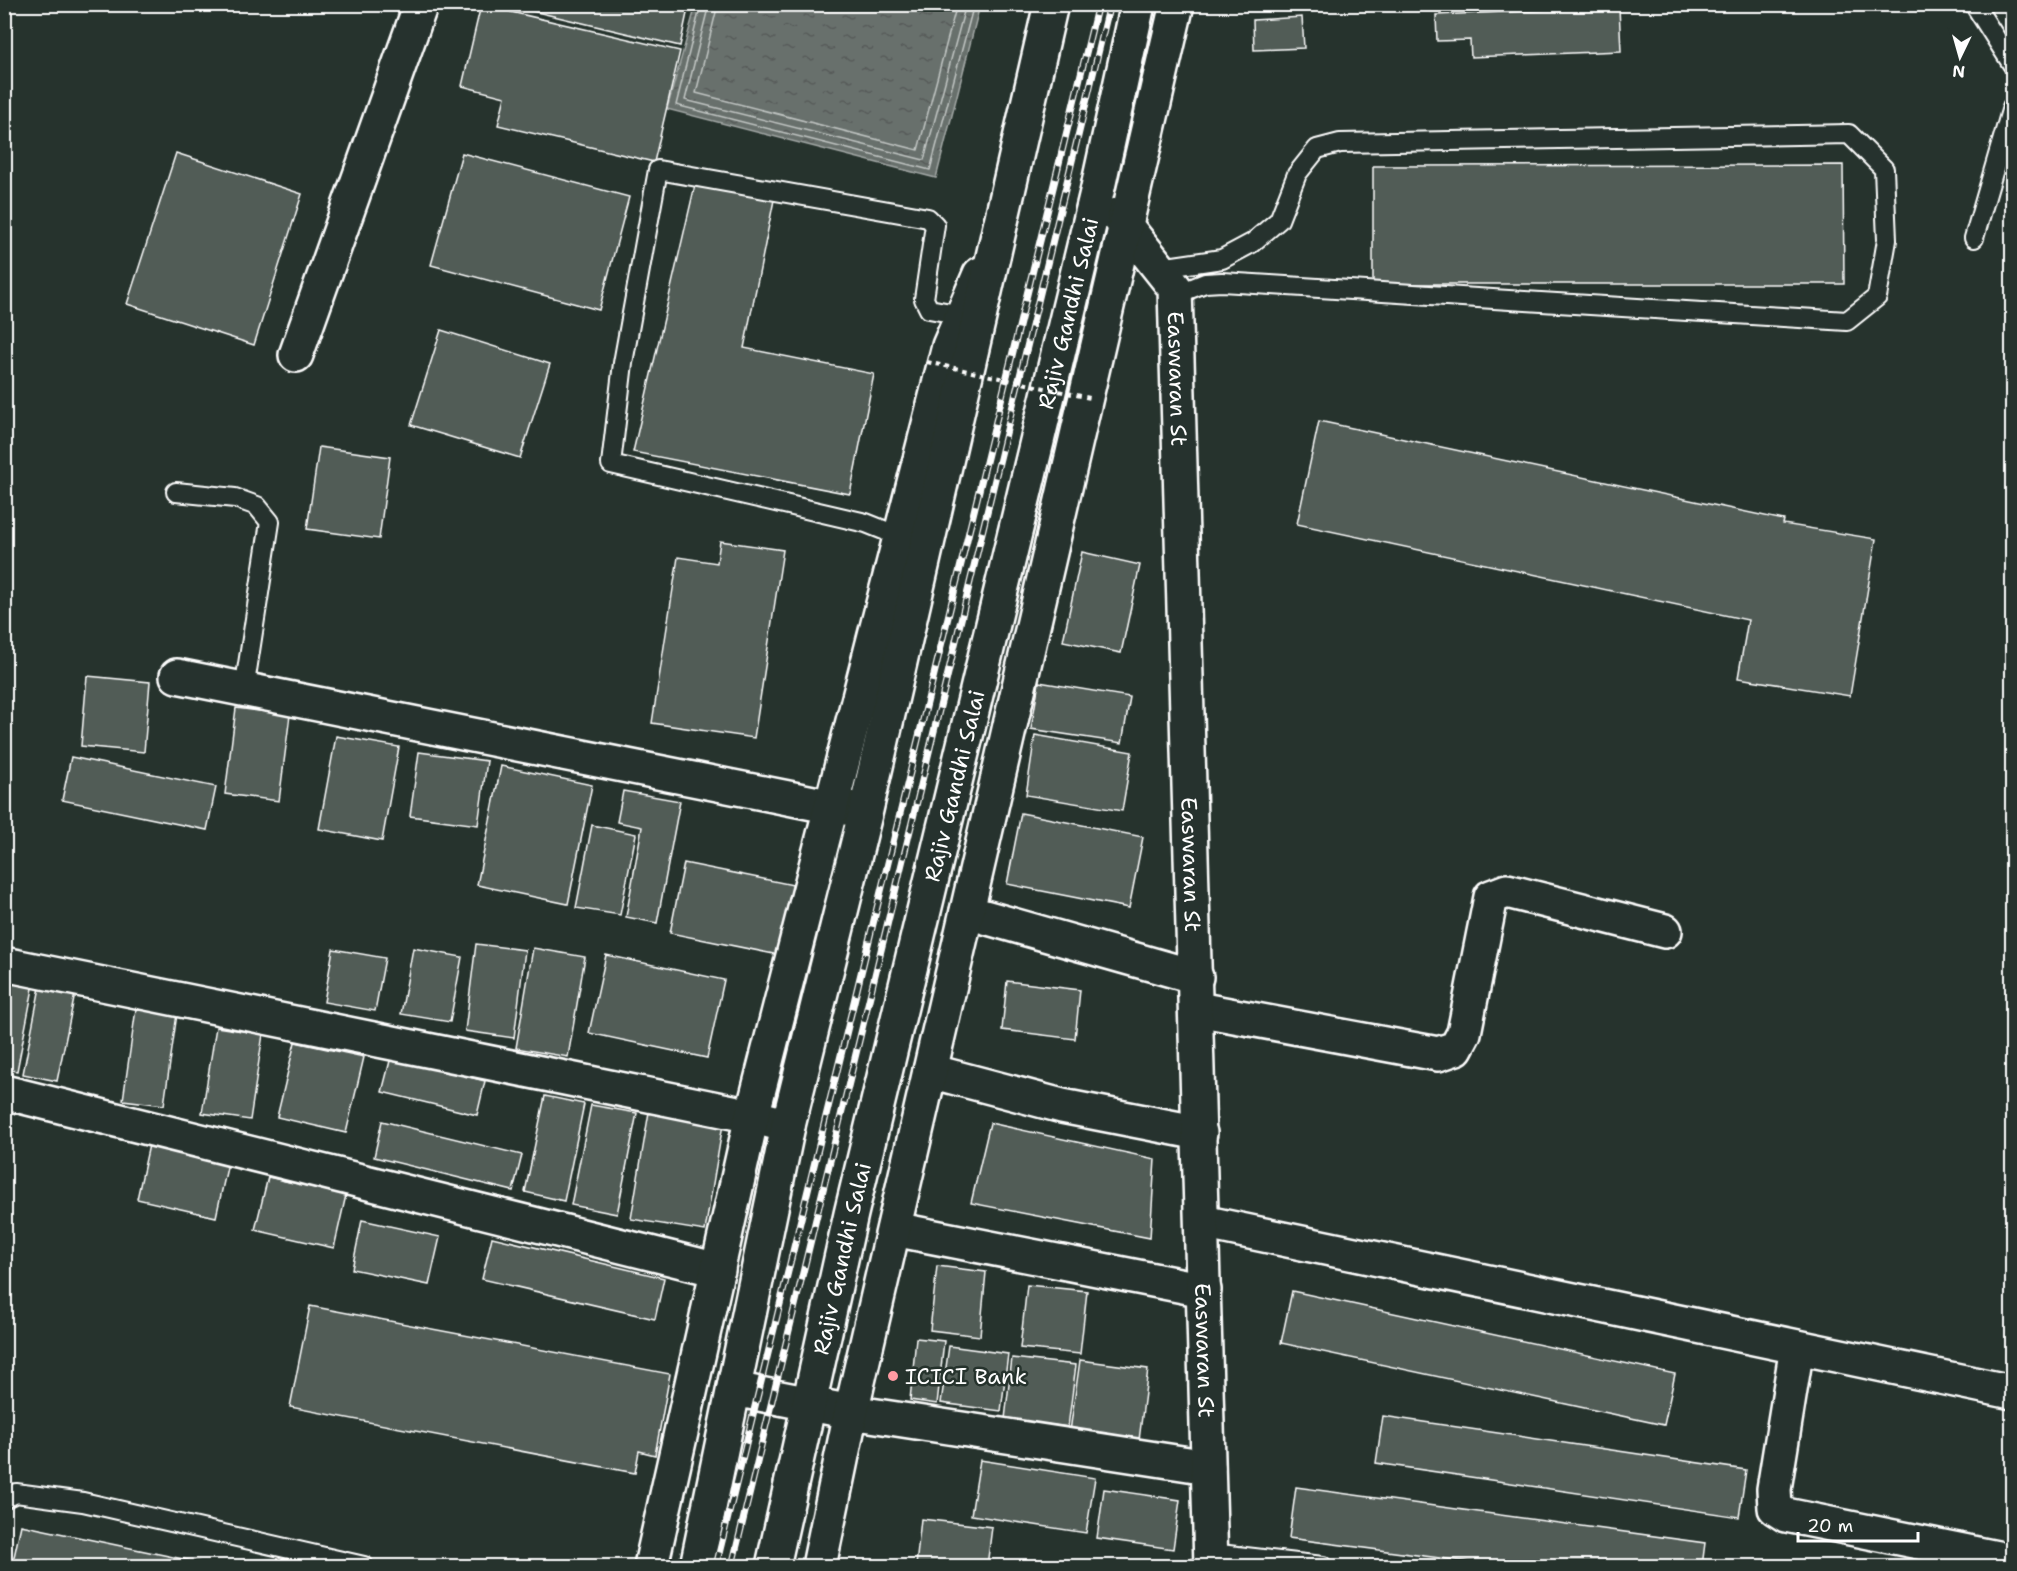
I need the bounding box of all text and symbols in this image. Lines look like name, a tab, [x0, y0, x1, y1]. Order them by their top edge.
north arrow	[1930, 27, 1990, 87]
text: N	[1952, 60, 1966, 82]
street label: Rajiv Gandhi Salai	[1031, 215, 1105, 412]
street label: Easwaran St	[1161, 311, 1193, 447]
street label: Rajiv Gandhi Salai	[917, 687, 992, 885]
street label: Easwaran St	[1174, 797, 1207, 932]
street label: Rajiv Gandhi Salai	[806, 1160, 878, 1358]
street label: Easwaran St	[1188, 1283, 1221, 1418]
place label: ICICI Bank	[905, 1362, 1027, 1391]
marker: ICICI Bank	[886, 1369, 900, 1383]
scale bar	[1798, 1505, 1918, 1543]
text: 20 m	[1807, 1514, 1853, 1538]

